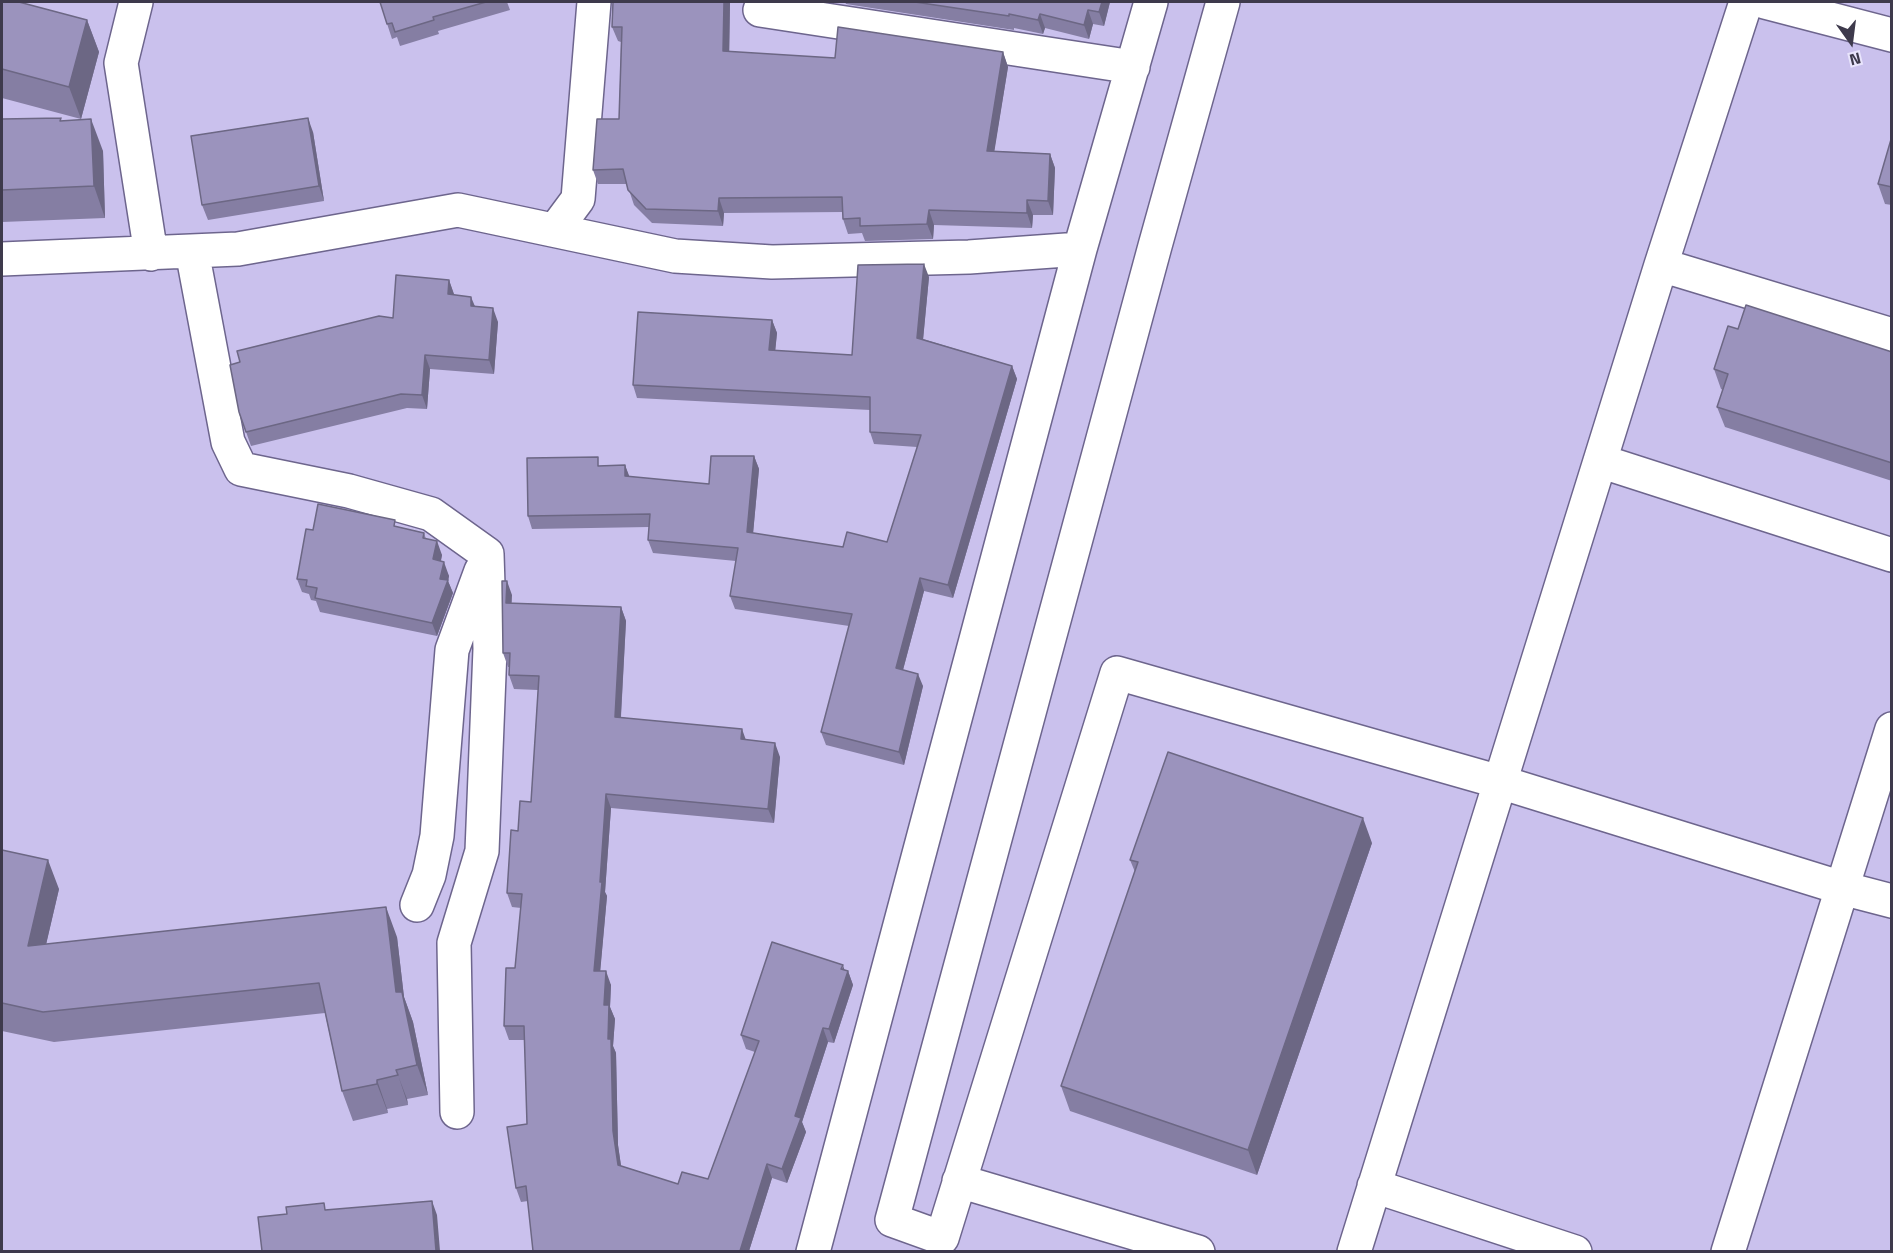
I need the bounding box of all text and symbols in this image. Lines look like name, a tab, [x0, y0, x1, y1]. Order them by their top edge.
north arrow	[1821, 12, 1881, 72]
text: N	[1847, 46, 1864, 72]

